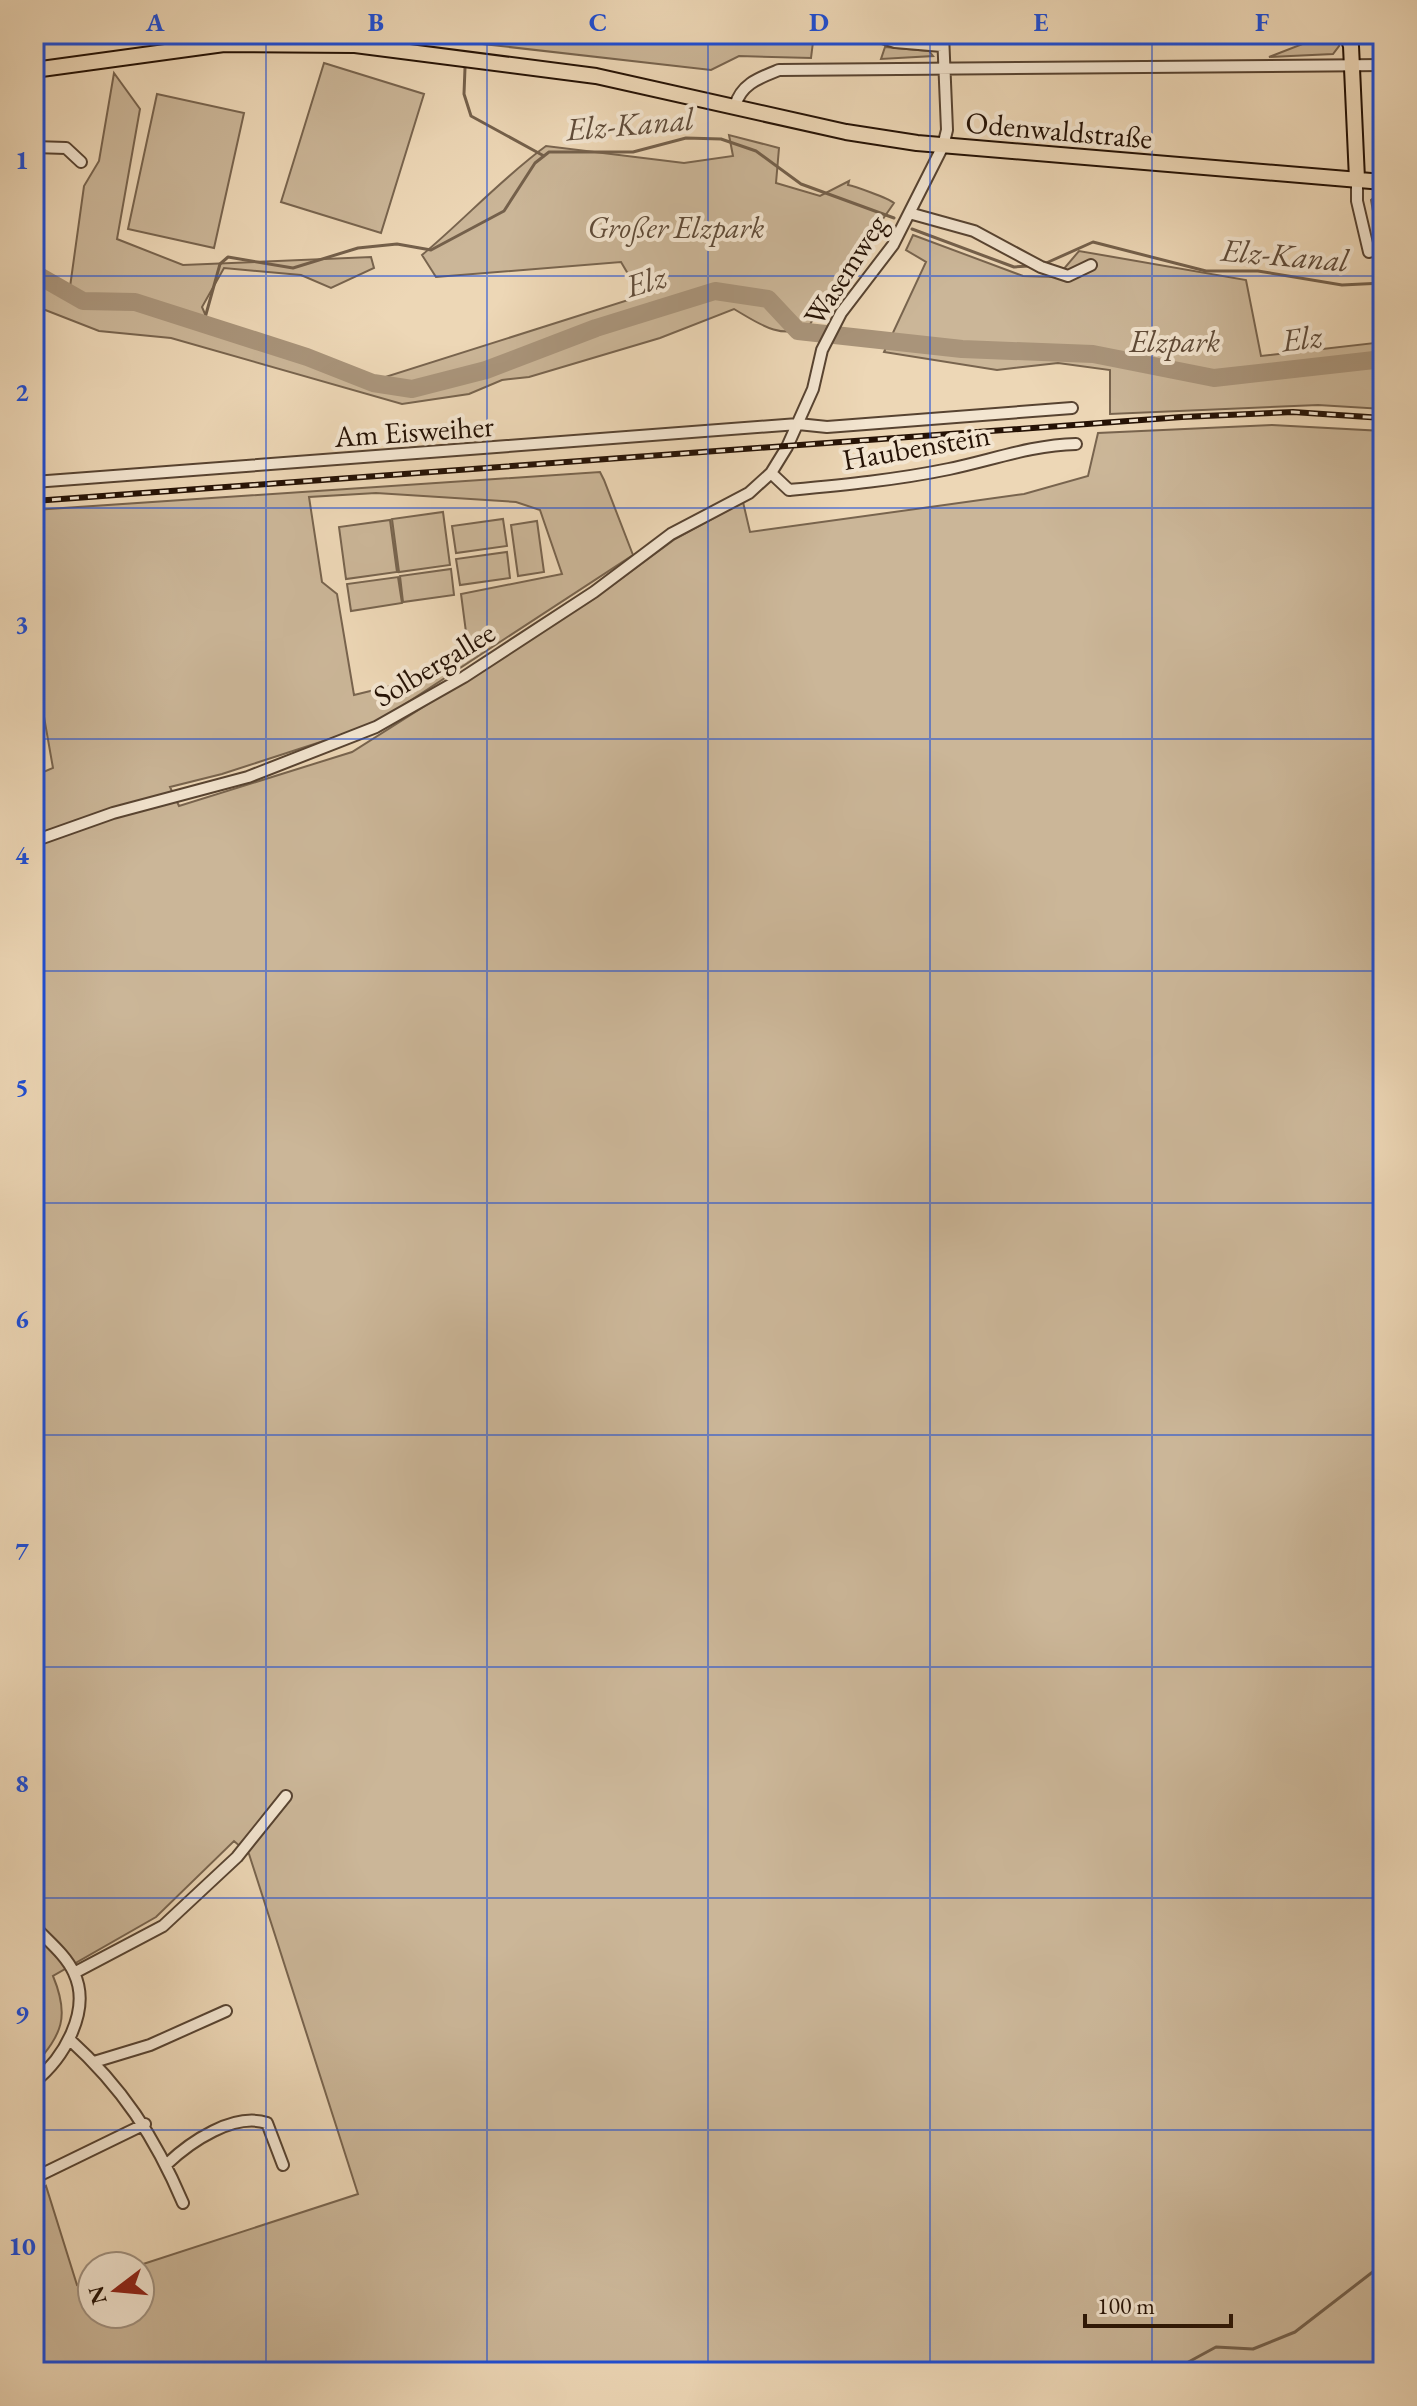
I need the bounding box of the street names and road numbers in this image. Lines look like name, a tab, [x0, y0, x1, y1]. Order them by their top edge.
street label: Odenwaldstraße	[964, 102, 1154, 158]
street label: Wasemweg	[795, 206, 896, 333]
street label: Am Eisweiher	[332, 406, 495, 456]
street label: Haubenstein	[839, 415, 993, 479]
street label: Solbergallee	[366, 612, 502, 716]

